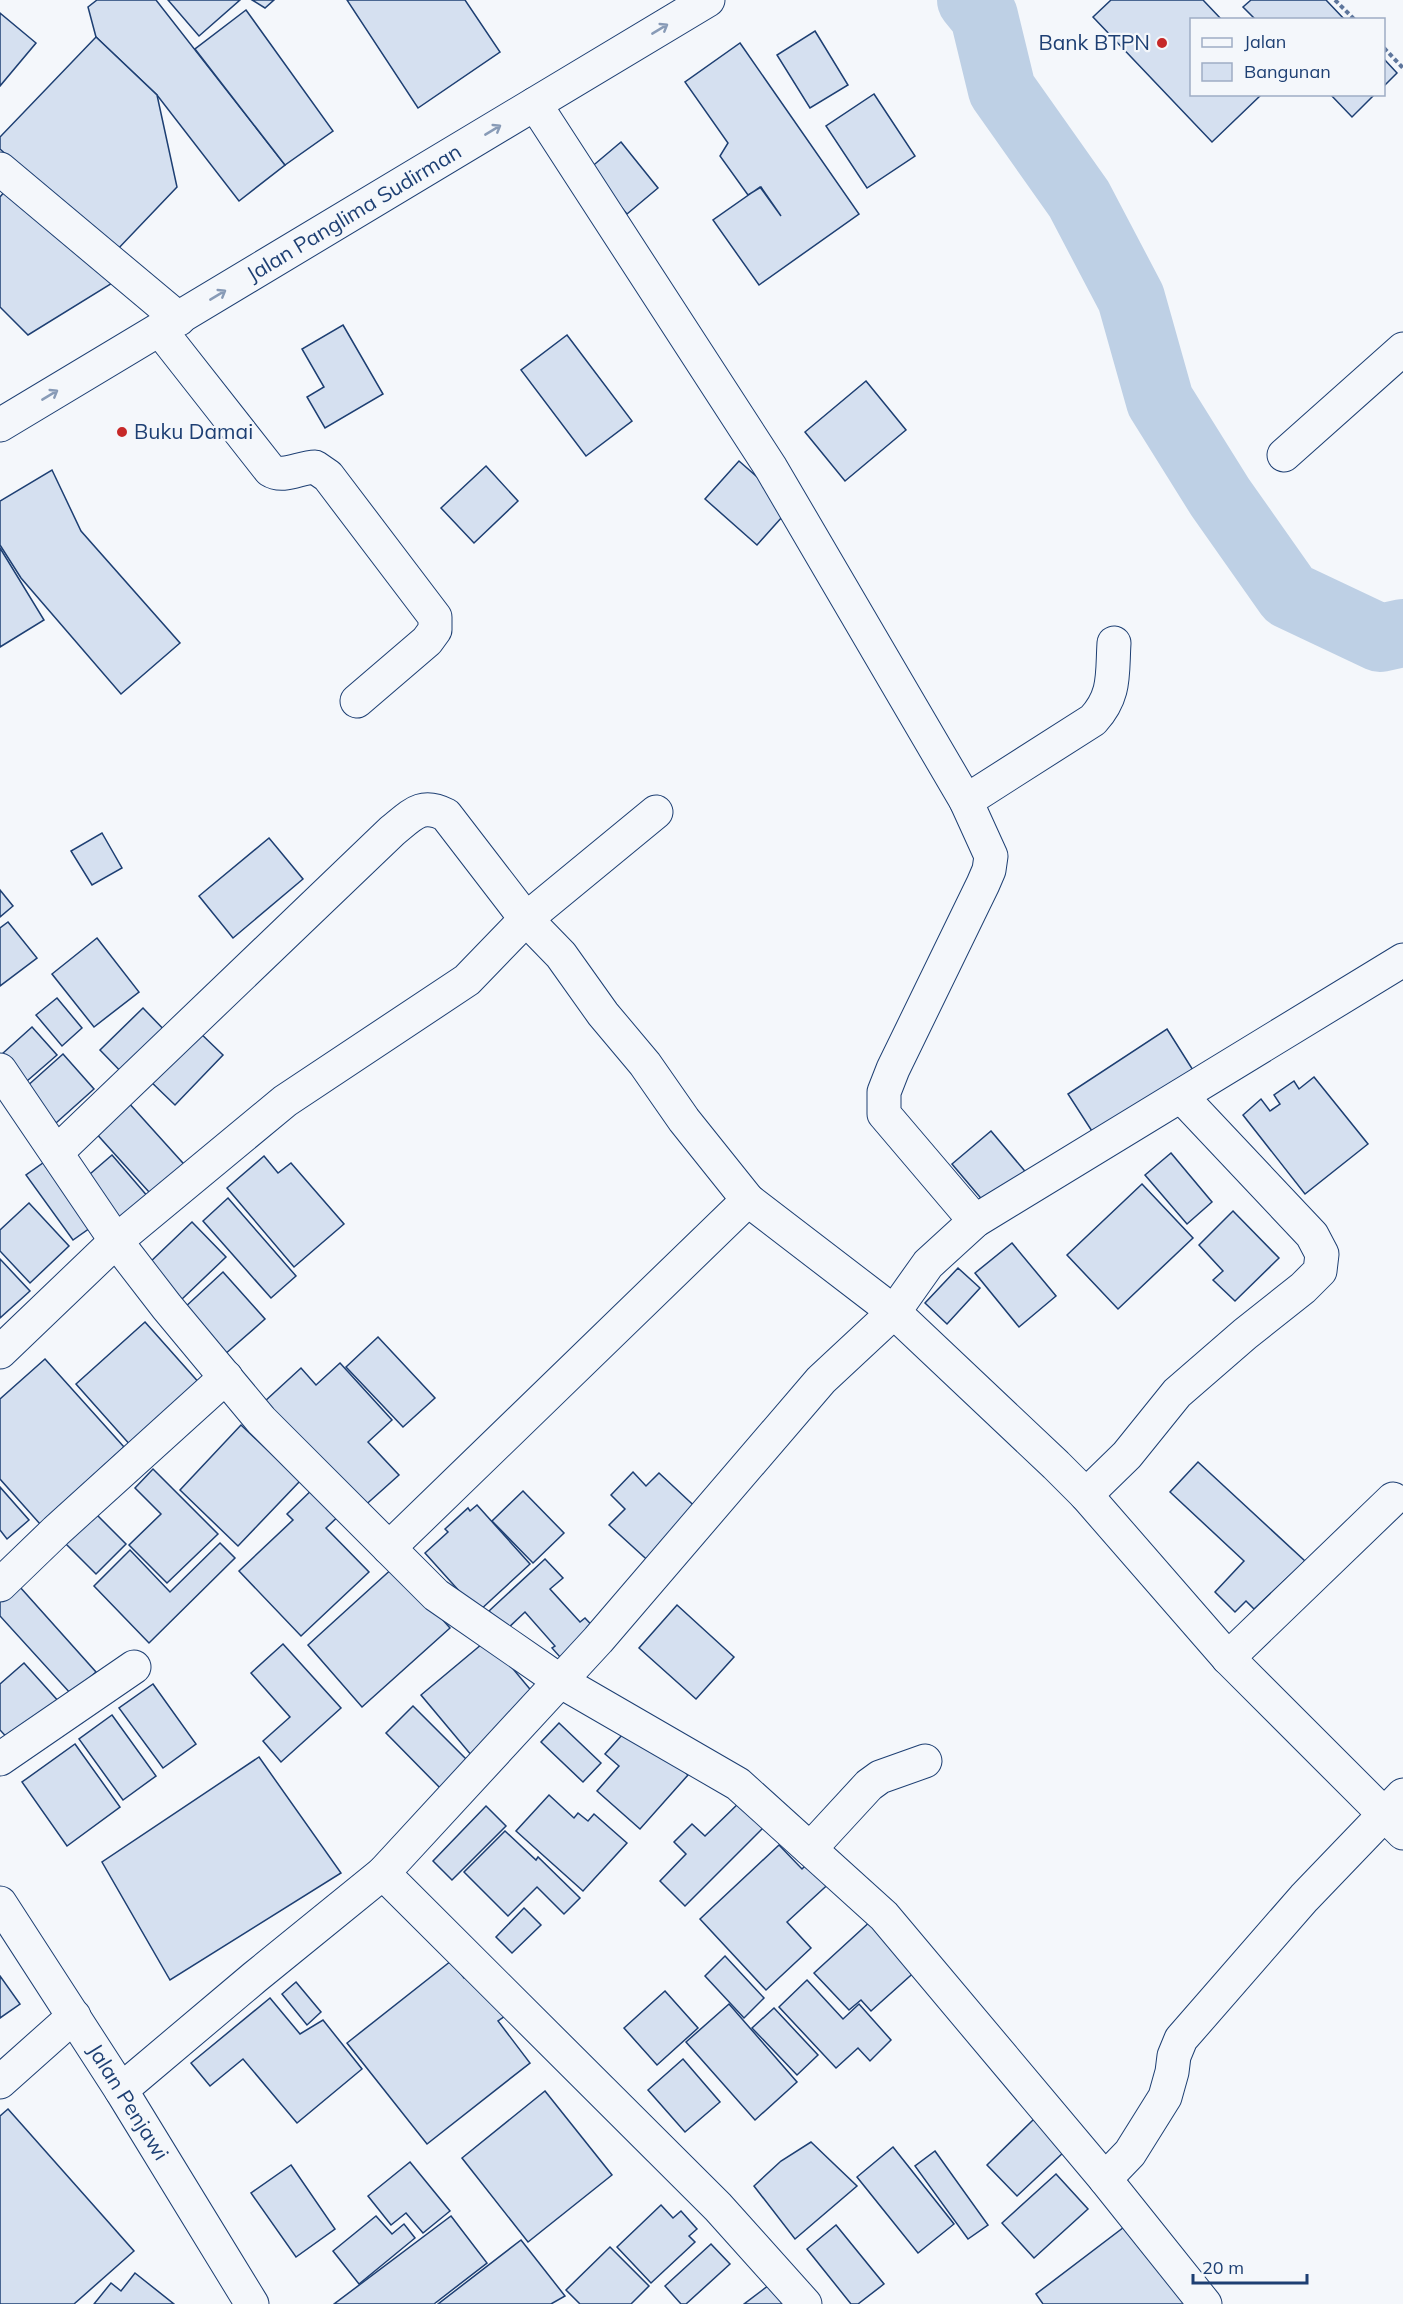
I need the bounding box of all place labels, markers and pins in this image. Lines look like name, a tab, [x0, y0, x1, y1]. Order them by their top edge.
place label: Bank BTPN	[1038, 29, 1150, 55]
marker: Bank BTPN	[1155, 36, 1169, 50]
place label: Buku Damai	[134, 418, 253, 444]
marker: Buku Damai	[115, 425, 129, 439]

